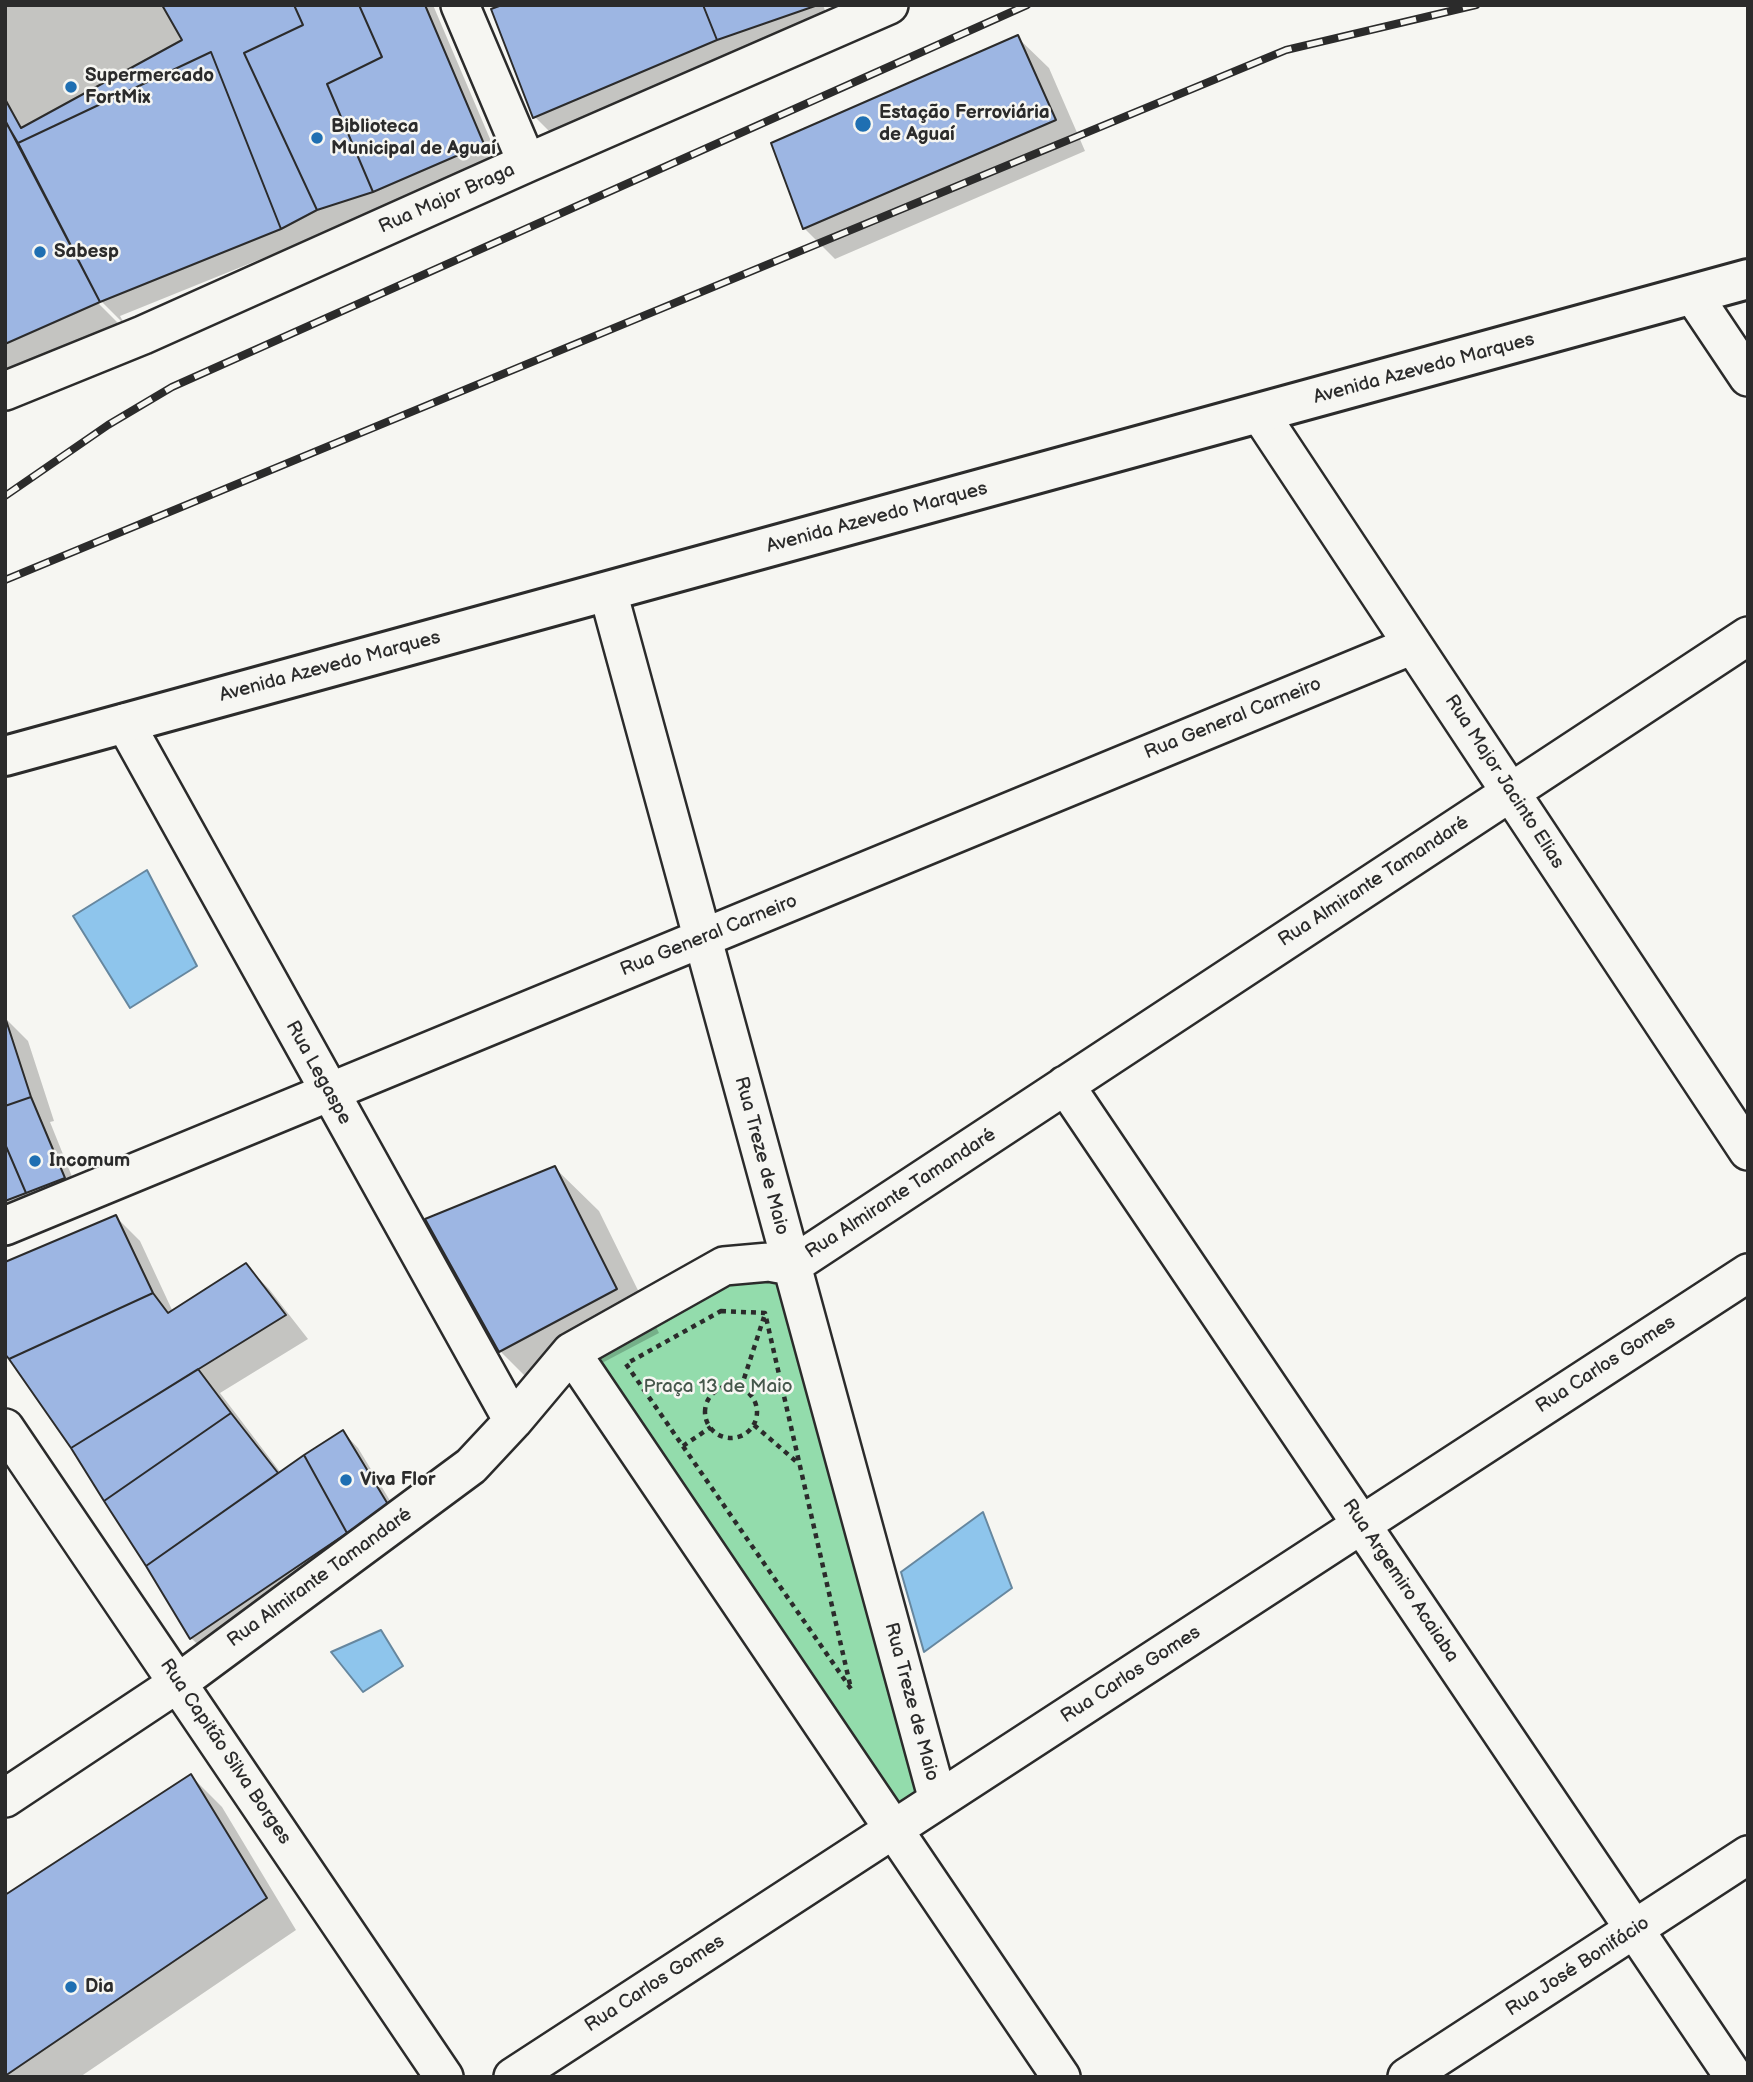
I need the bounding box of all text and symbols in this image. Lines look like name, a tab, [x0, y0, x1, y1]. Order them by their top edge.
place label: Supermercado FortMix	[85, 65, 214, 109]
marker: Supermercado FortMix	[63, 79, 79, 95]
place label: Estação Ferroviária de Aguaí	[879, 102, 1050, 146]
marker: Estação Ferroviária de Aguaí	[853, 114, 873, 134]
place label: Biblioteca Municipal de Aguaí	[331, 116, 496, 160]
marker: Biblioteca Municipal de Aguaí	[309, 130, 325, 146]
street label: Rua Major Braga	[375, 159, 519, 239]
place label: Sabesp	[54, 241, 119, 263]
marker: Sabesp	[32, 244, 48, 260]
street label: Avenida Azevedo Marques	[1311, 329, 1537, 409]
street label: Avenida Azevedo Marques	[764, 478, 990, 558]
street label: Avenida Azevedo Marques	[217, 627, 443, 707]
street label: Rua General Carneiro	[1141, 673, 1325, 765]
street label: Rua Major Jacinto Elias	[1439, 691, 1569, 873]
street label: Rua Almirante Tamandaré	[1274, 812, 1474, 952]
street label: Rua General Carneiro	[617, 890, 801, 982]
street label: Rua Legaspe	[280, 1017, 356, 1129]
street label: Rua Treze de Maio	[729, 1074, 793, 1238]
street label: Rua Almirante Tamandaré	[801, 1124, 1001, 1264]
place label: Incomum	[49, 1150, 130, 1172]
marker: Incomum	[27, 1153, 43, 1169]
street label: Rua Carlos Gomes	[1532, 1311, 1680, 1419]
park label: Praça 13 de Maio	[643, 1376, 793, 1398]
place label: Viva Flor	[360, 1469, 436, 1491]
marker: Viva Flor	[338, 1472, 354, 1488]
street label: Rua Argemiro Acaiaba	[1337, 1495, 1463, 1667]
street label: Rua Almirante Tamandaré	[223, 1503, 417, 1653]
street label: Rua Treze de Maio	[879, 1620, 943, 1784]
street label: Rua Carlos Gomes	[1057, 1621, 1205, 1729]
street label: Rua Capitão Silva Borges	[154, 1655, 296, 1849]
street label: Rua José Bonifácio	[1502, 1912, 1654, 2022]
street label: Rua Carlos Gomes	[581, 1930, 729, 2038]
place label: Dia	[85, 1976, 114, 1998]
marker: Dia	[63, 1979, 79, 1995]

